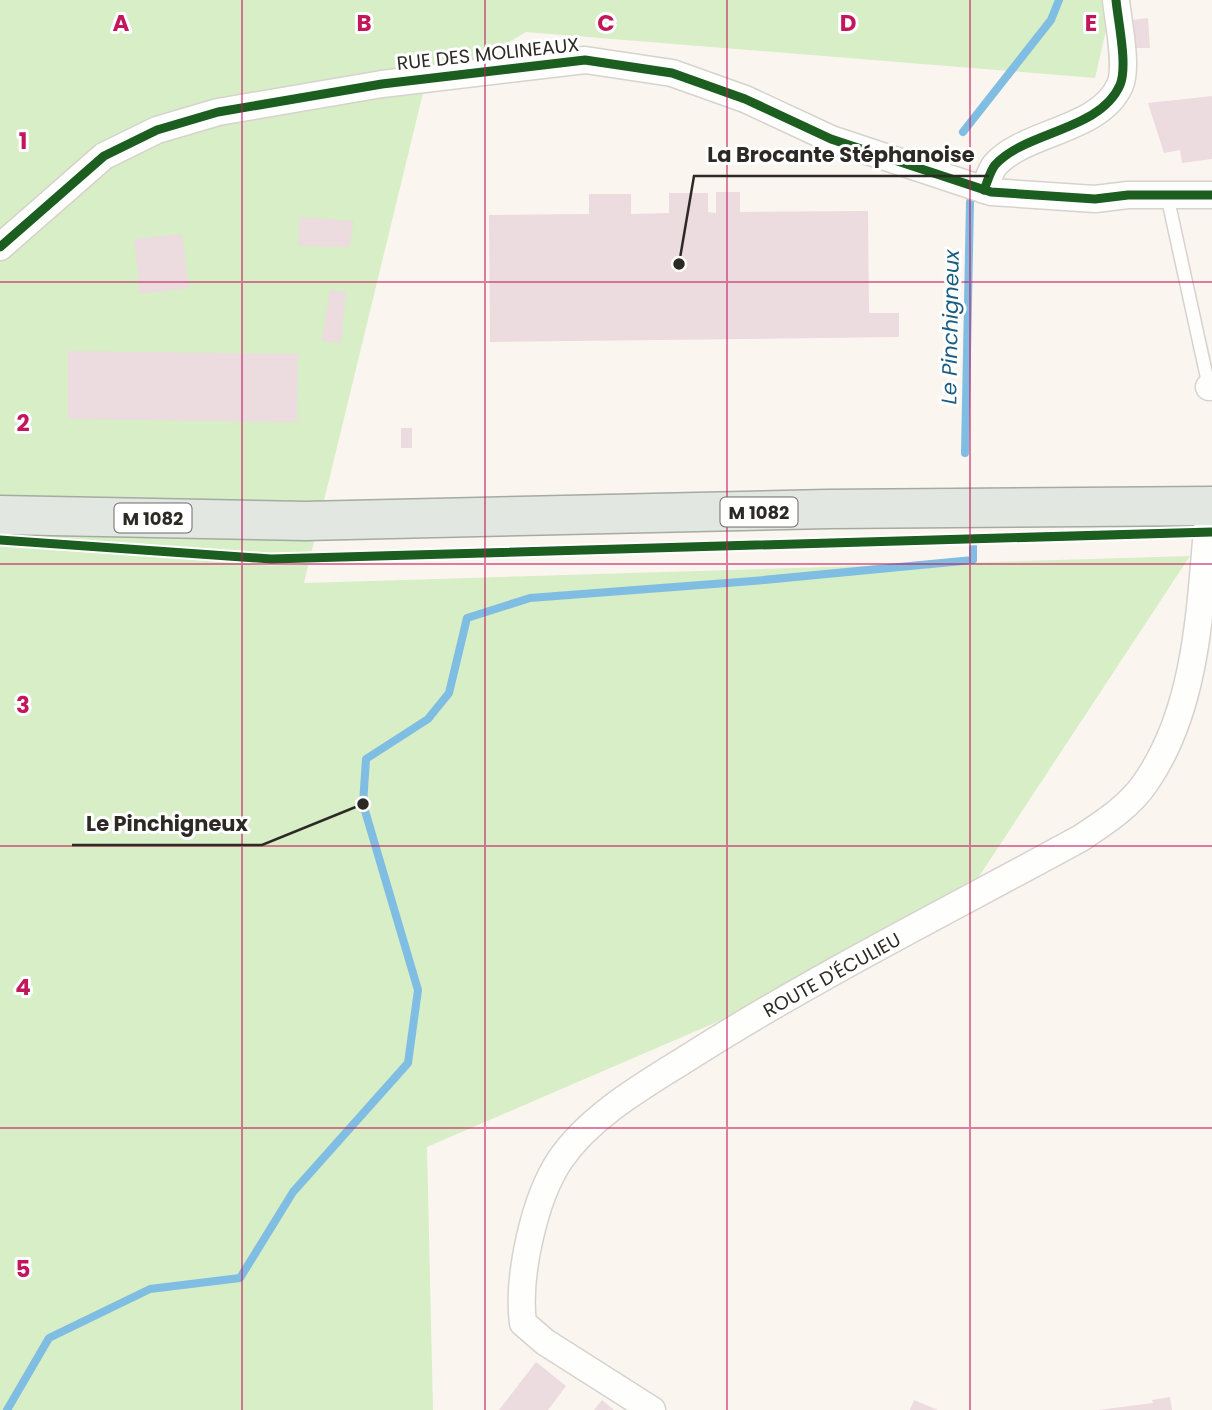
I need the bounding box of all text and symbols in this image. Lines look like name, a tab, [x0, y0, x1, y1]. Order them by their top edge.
text: A	[113, 7, 130, 39]
text: B	[356, 7, 372, 39]
text: C	[597, 7, 615, 39]
text: D	[840, 7, 856, 39]
text: E	[1085, 7, 1097, 39]
street label: RUE DES MOLINEAUX	[395, 31, 581, 77]
text: 1	[19, 125, 27, 157]
callout: La Brocante Stéphanoise	[694, 134, 989, 176]
text: La Brocante Stéphanoise	[707, 140, 975, 169]
water label: Le Pinchigneux	[934, 249, 966, 405]
text: 2	[16, 407, 30, 439]
road number: M 1082	[720, 498, 798, 526]
road number: M 1082	[114, 504, 192, 532]
text: 3	[16, 689, 30, 721]
callout: Le Pinchigneux	[72, 803, 262, 845]
text: Le Pinchigneux	[86, 809, 249, 838]
street label: ROUTE D'ÉCULIEU	[758, 926, 906, 1024]
text: 4	[15, 971, 31, 1003]
text: 5	[16, 1253, 30, 1285]

